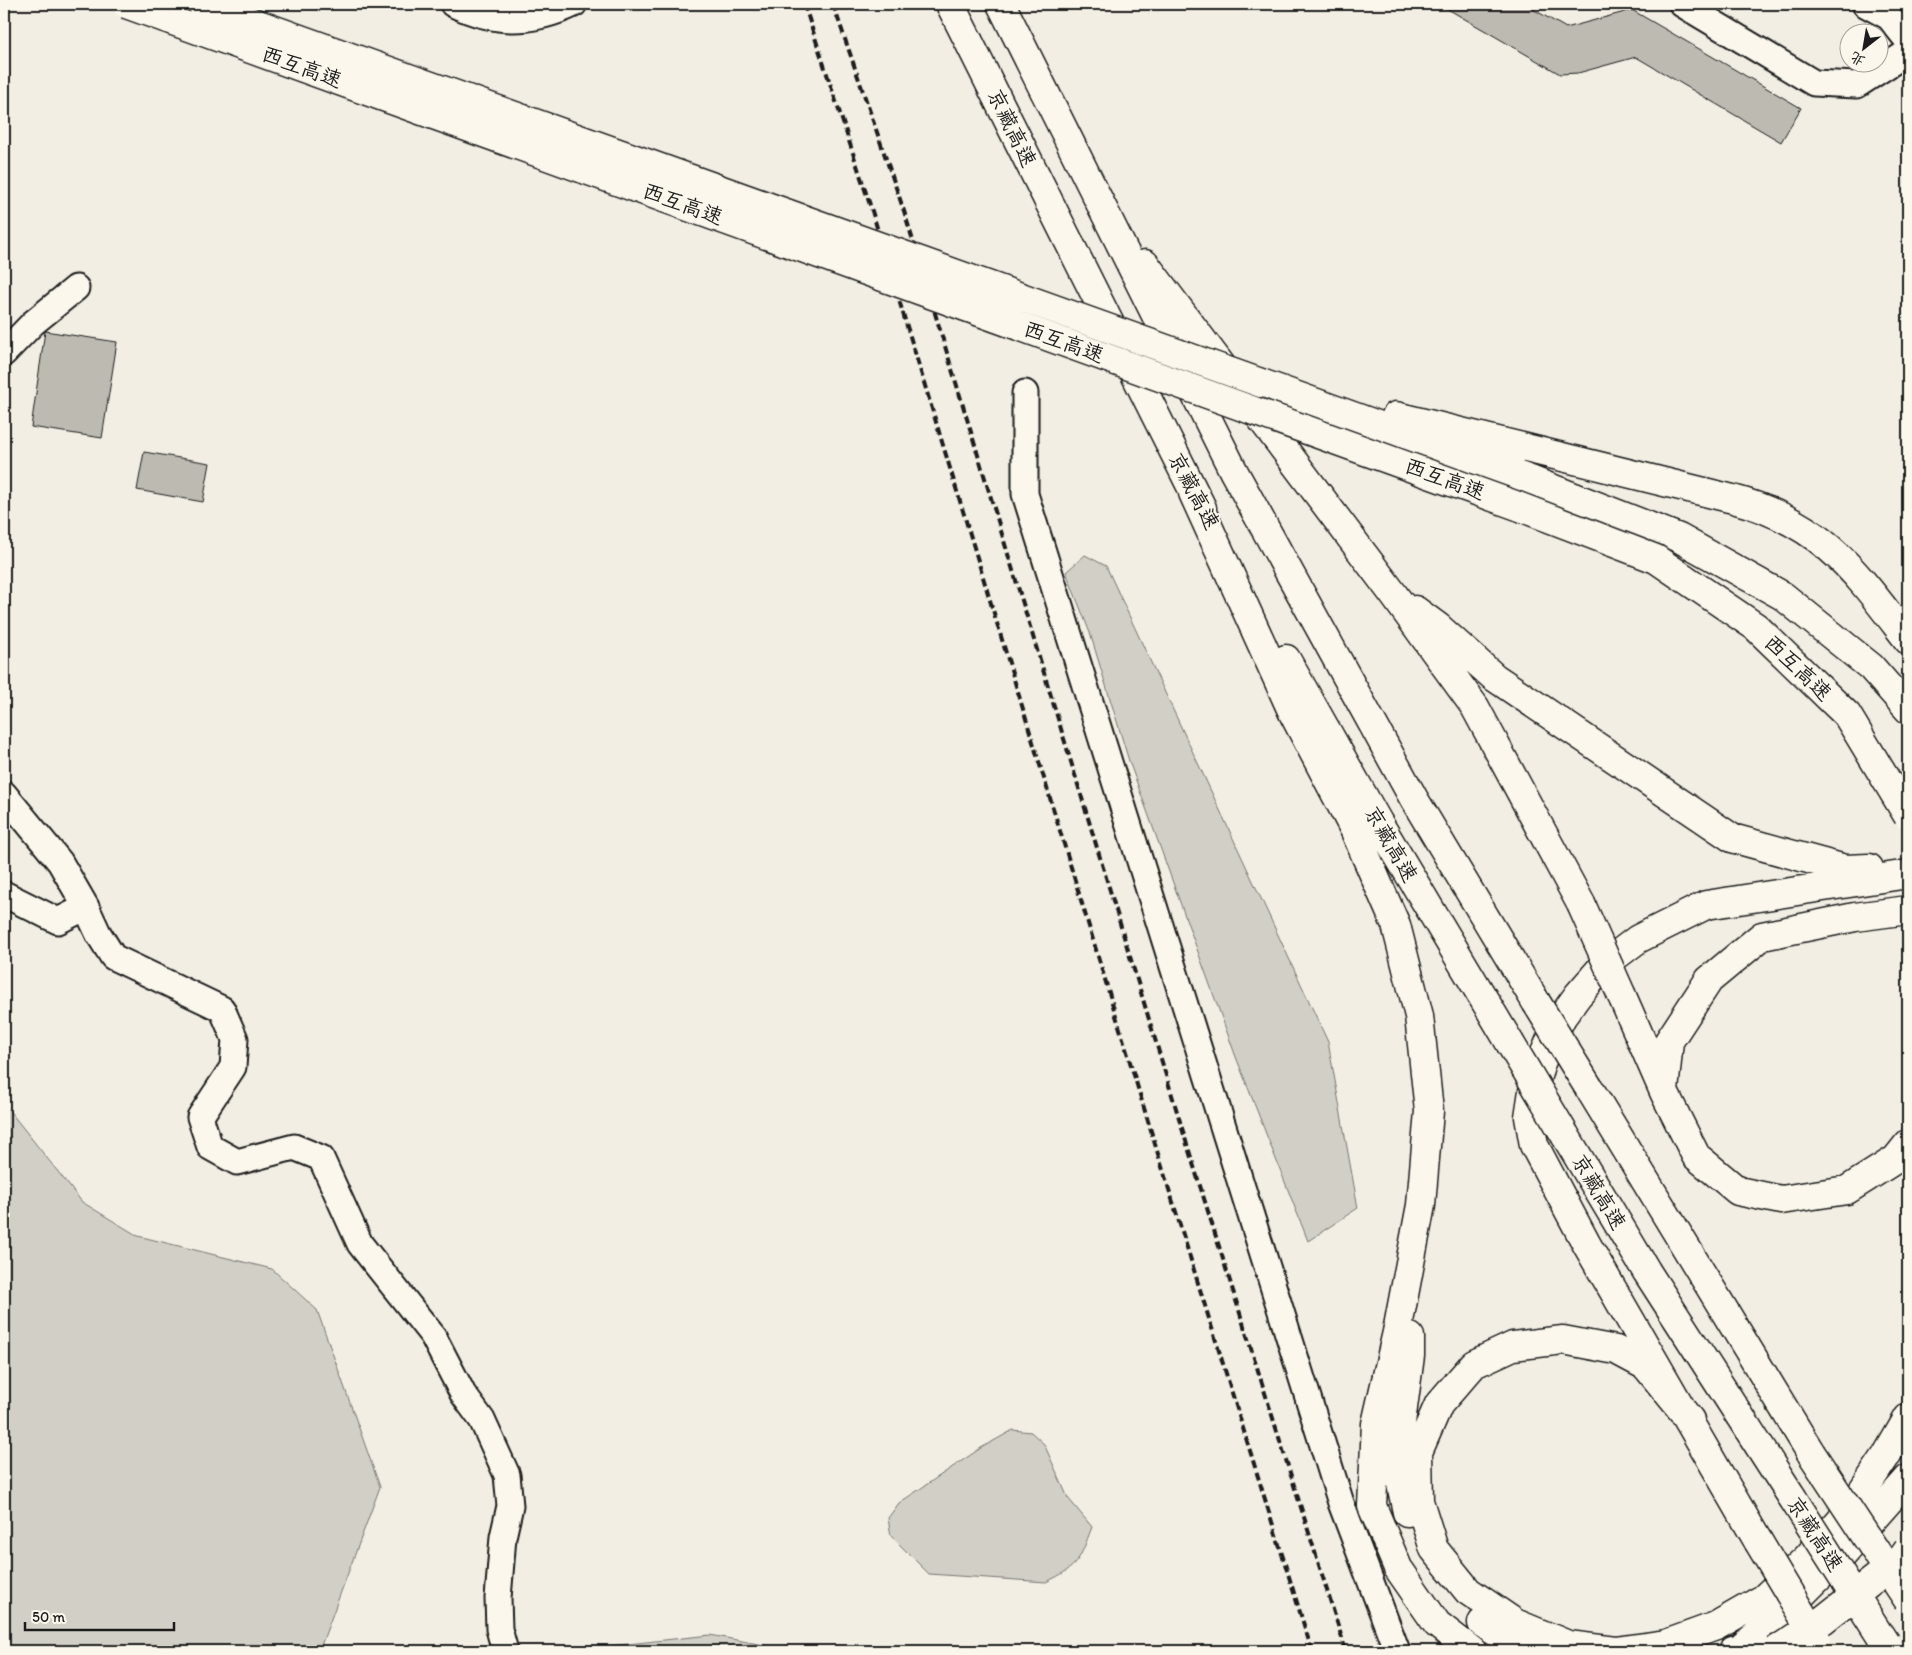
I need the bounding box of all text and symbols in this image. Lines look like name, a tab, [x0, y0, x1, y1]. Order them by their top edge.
north arrow	[1840, 22, 1890, 72]
street label: 西互高速	[258, 40, 346, 93]
text: 北	[1847, 48, 1868, 70]
street label: 京藏高速	[983, 85, 1042, 171]
street label: 西互高速	[639, 177, 727, 230]
street label: 西互高速	[1020, 315, 1108, 368]
street label: 京藏高速	[1164, 448, 1225, 534]
street label: 西互高速	[1401, 452, 1489, 505]
street label: 西互高速	[1759, 629, 1837, 706]
street label: 京藏高速	[1360, 801, 1423, 886]
street label: 京藏高速	[1567, 1149, 1632, 1234]
street label: 京藏高速	[1782, 1492, 1849, 1576]
scale bar	[25, 1600, 174, 1632]
text: 50 m	[32, 1608, 65, 1626]

